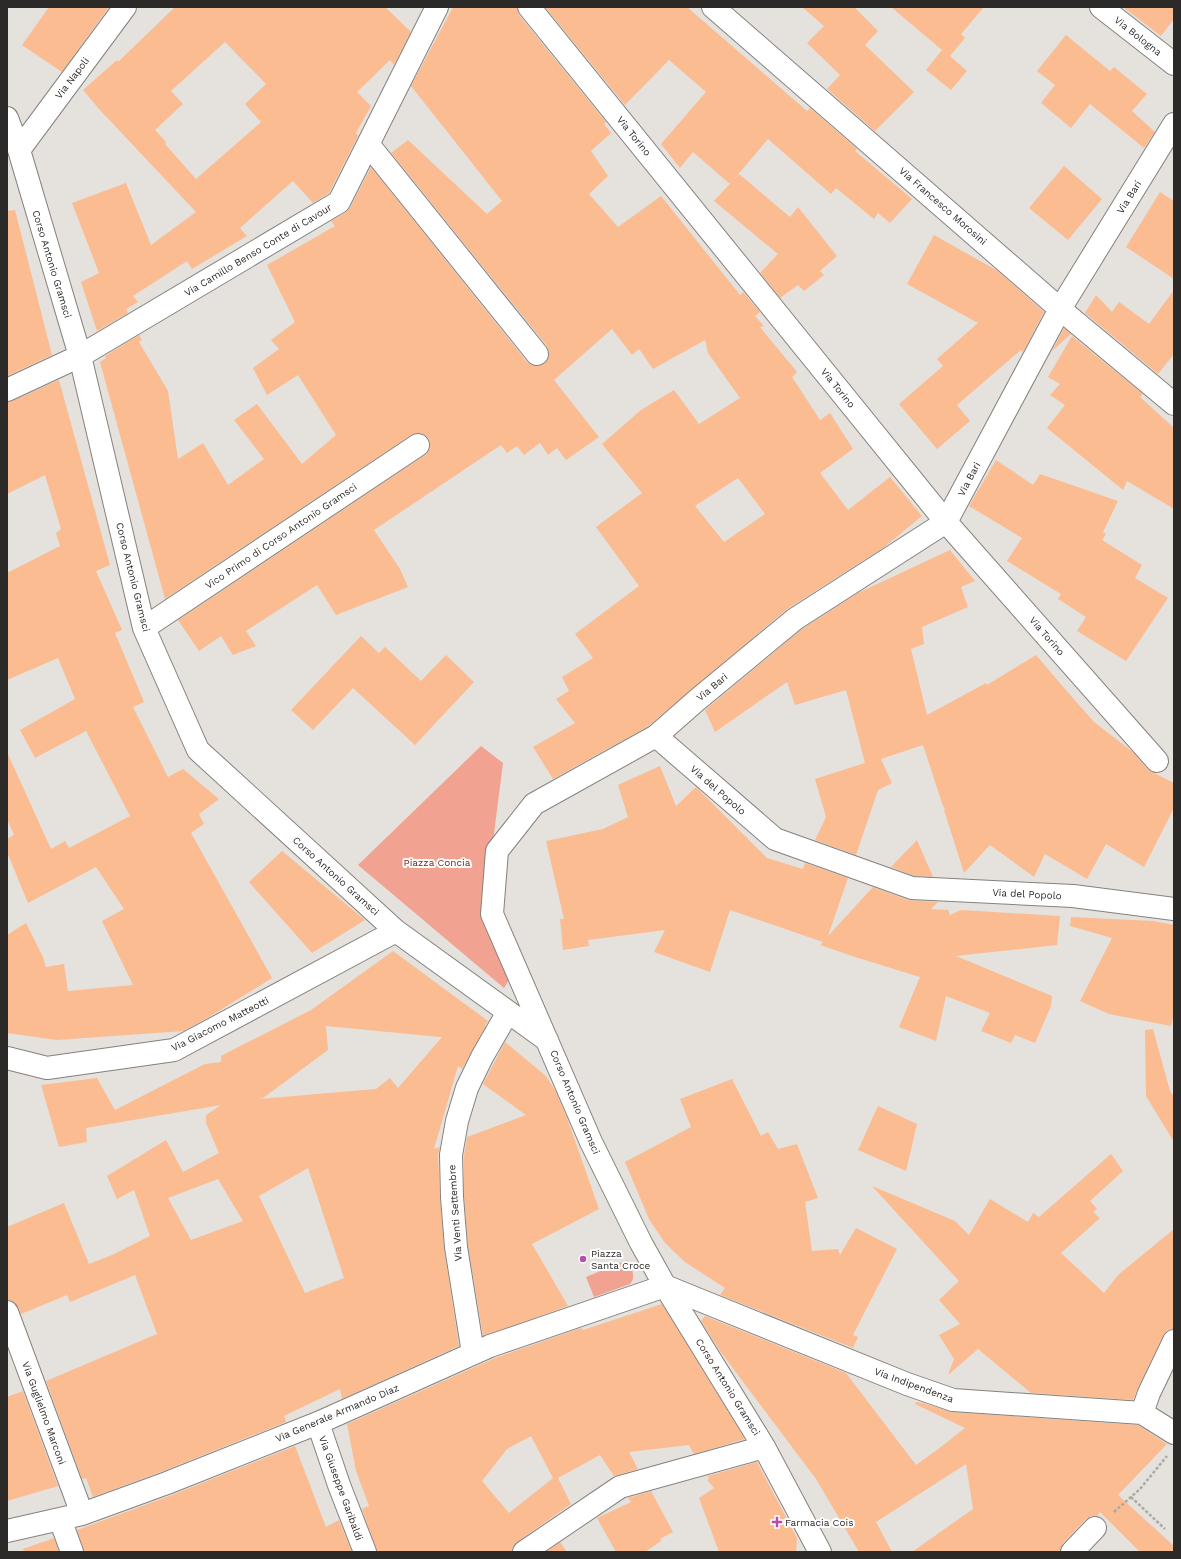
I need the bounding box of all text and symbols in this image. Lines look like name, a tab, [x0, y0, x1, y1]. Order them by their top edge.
street label: Via Bologna	[1112, 14, 1164, 58]
street label: Via Napoli	[53, 55, 91, 101]
street label: Via Torino	[615, 114, 653, 158]
street label: Via Francesco Morosini	[897, 165, 989, 247]
street label: Via Bari	[1115, 178, 1143, 216]
street label: Via Camillo Benso Conte di Cavour	[182, 202, 334, 298]
street label: Corso Antonio Gramsci	[30, 209, 74, 319]
street label: Via Torino	[819, 366, 857, 410]
street label: Via Bari	[955, 460, 983, 498]
street label: Vico Primo di Corso Antonio Gramsci	[203, 481, 359, 591]
street label: Corso Antonio Gramsci	[114, 521, 152, 633]
street label: Via Torino	[1027, 614, 1067, 658]
street label: Via Bari	[694, 671, 730, 703]
street label: Via del Popolo	[688, 763, 748, 817]
street label: Corso Antonio Gramsci	[291, 834, 381, 918]
park label: Piazza Concia	[404, 857, 471, 868]
street label: Via del Popolo	[992, 887, 1062, 901]
street label: Via Giacomo Matteotti	[169, 995, 271, 1053]
street label: Corso Antonio Gramsci	[548, 1048, 602, 1156]
street label: Via Venti Settembre	[446, 1164, 464, 1262]
place label: Piazza Santa Croce	[591, 1248, 650, 1271]
marker: Piazza Santa Croce	[578, 1254, 588, 1264]
street label: Corso Antonio Gramsci	[694, 1337, 762, 1437]
street label: Via Guglielmo Marconi	[20, 1360, 68, 1466]
street label: Via Indipendenza	[873, 1366, 955, 1405]
street label: Via Generale Armando Diaz	[274, 1382, 400, 1444]
street label: Via Giuseppe Garibaldi	[317, 1434, 365, 1542]
marker: Farmacia Cois	[772, 1517, 782, 1527]
place label: Farmacia Cois	[785, 1517, 853, 1528]

